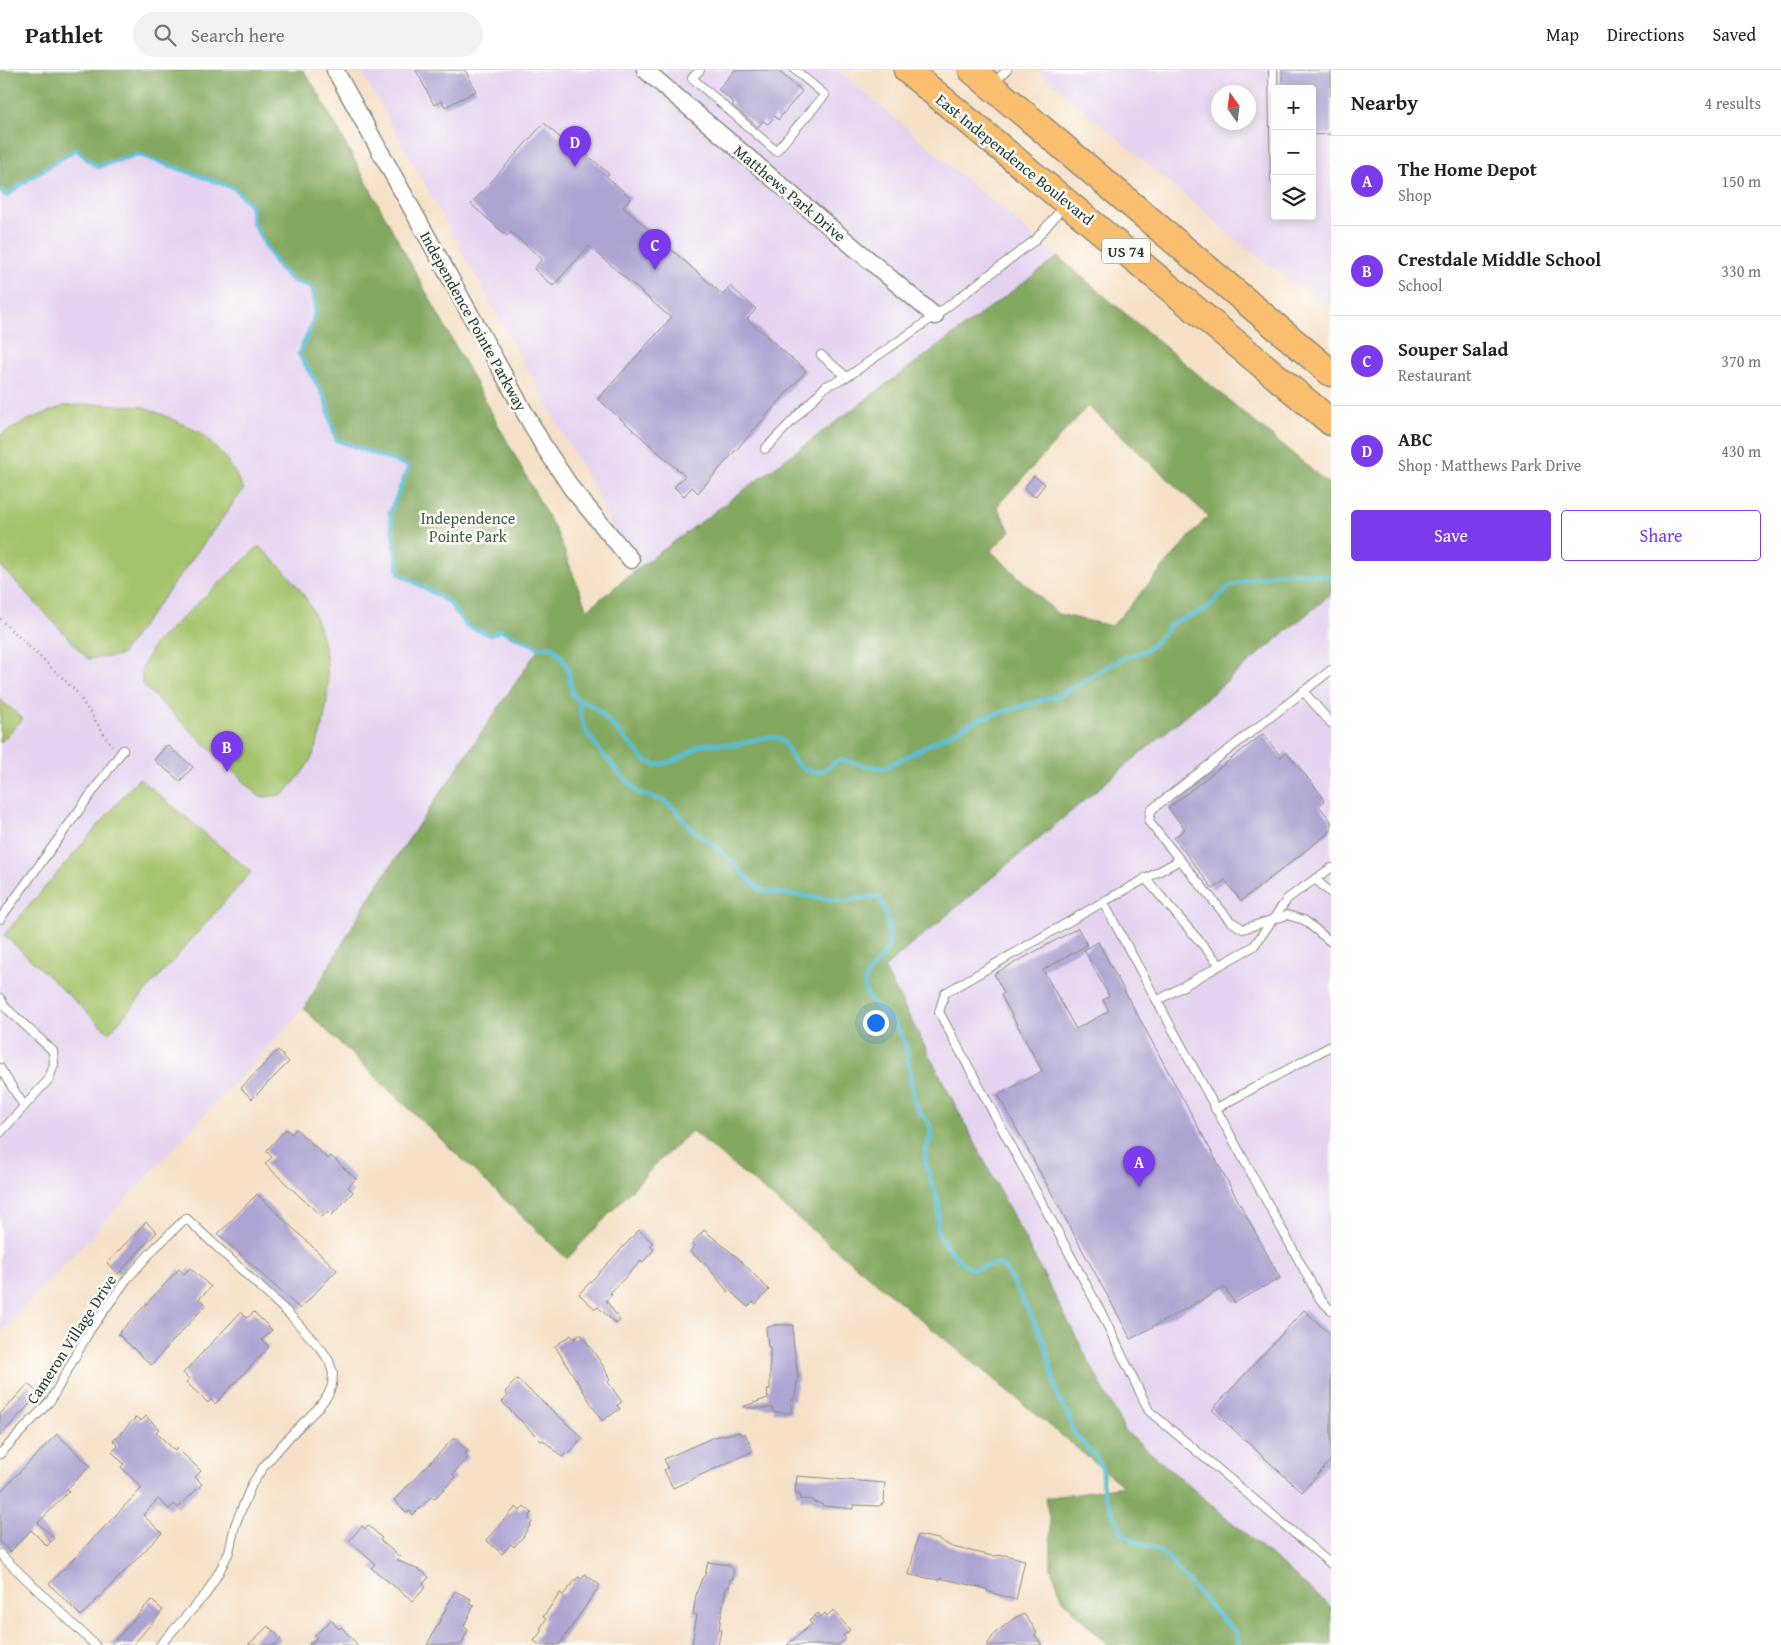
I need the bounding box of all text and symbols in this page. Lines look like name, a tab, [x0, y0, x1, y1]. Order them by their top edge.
search box	[133, 12, 483, 57]
text: Pathlet	[25, 17, 103, 52]
icon: search	[151, 21, 179, 49]
text: Search here	[191, 21, 285, 49]
text: Map	[1546, 21, 1579, 48]
text: Directions	[1607, 21, 1684, 48]
text: Saved	[1712, 21, 1756, 48]
north arrow	[1211, 85, 1256, 130]
map controls	[1271, 85, 1316, 220]
button: +	[1271, 85, 1316, 130]
text: Nearby	[1351, 87, 1418, 118]
street label: East Independence Boulevard	[931, 88, 1100, 231]
text: 4 results	[1704, 91, 1761, 115]
pin: D	[559, 126, 591, 167]
button: −	[1271, 130, 1316, 175]
street label: Matthews Park Drive	[729, 139, 851, 247]
text: The Home Depot	[1398, 155, 1537, 183]
text: A	[1362, 169, 1372, 193]
text: 150 m	[1721, 169, 1761, 193]
button: layers	[1271, 175, 1316, 220]
text: Shop	[1398, 183, 1432, 207]
street label: Independence Pointe Parkway	[414, 227, 534, 415]
pin: C	[639, 229, 671, 270]
road number: US 74	[1102, 238, 1150, 264]
text: Crestdale Middle School	[1398, 245, 1601, 273]
text: B	[1362, 259, 1372, 283]
text: 330 m	[1721, 259, 1761, 283]
text: School	[1398, 273, 1442, 297]
text: Souper Salad	[1398, 335, 1508, 363]
text: C	[1362, 349, 1372, 373]
text: 370 m	[1721, 349, 1761, 373]
text: Restaurant	[1398, 363, 1472, 387]
text: ABC	[1398, 425, 1433, 453]
text: D	[1362, 439, 1372, 463]
text: 430 m	[1721, 439, 1761, 463]
text: Shop · Matthews Park Drive	[1398, 453, 1581, 477]
park label: Independence Pointe Park	[421, 506, 515, 548]
button: Save	[1351, 510, 1551, 561]
button: Share	[1561, 510, 1761, 561]
pin: B	[211, 731, 243, 772]
your location	[863, 1010, 889, 1036]
pin: A	[1123, 1146, 1155, 1187]
street label: Cameron Village Drive	[20, 1269, 122, 1409]

